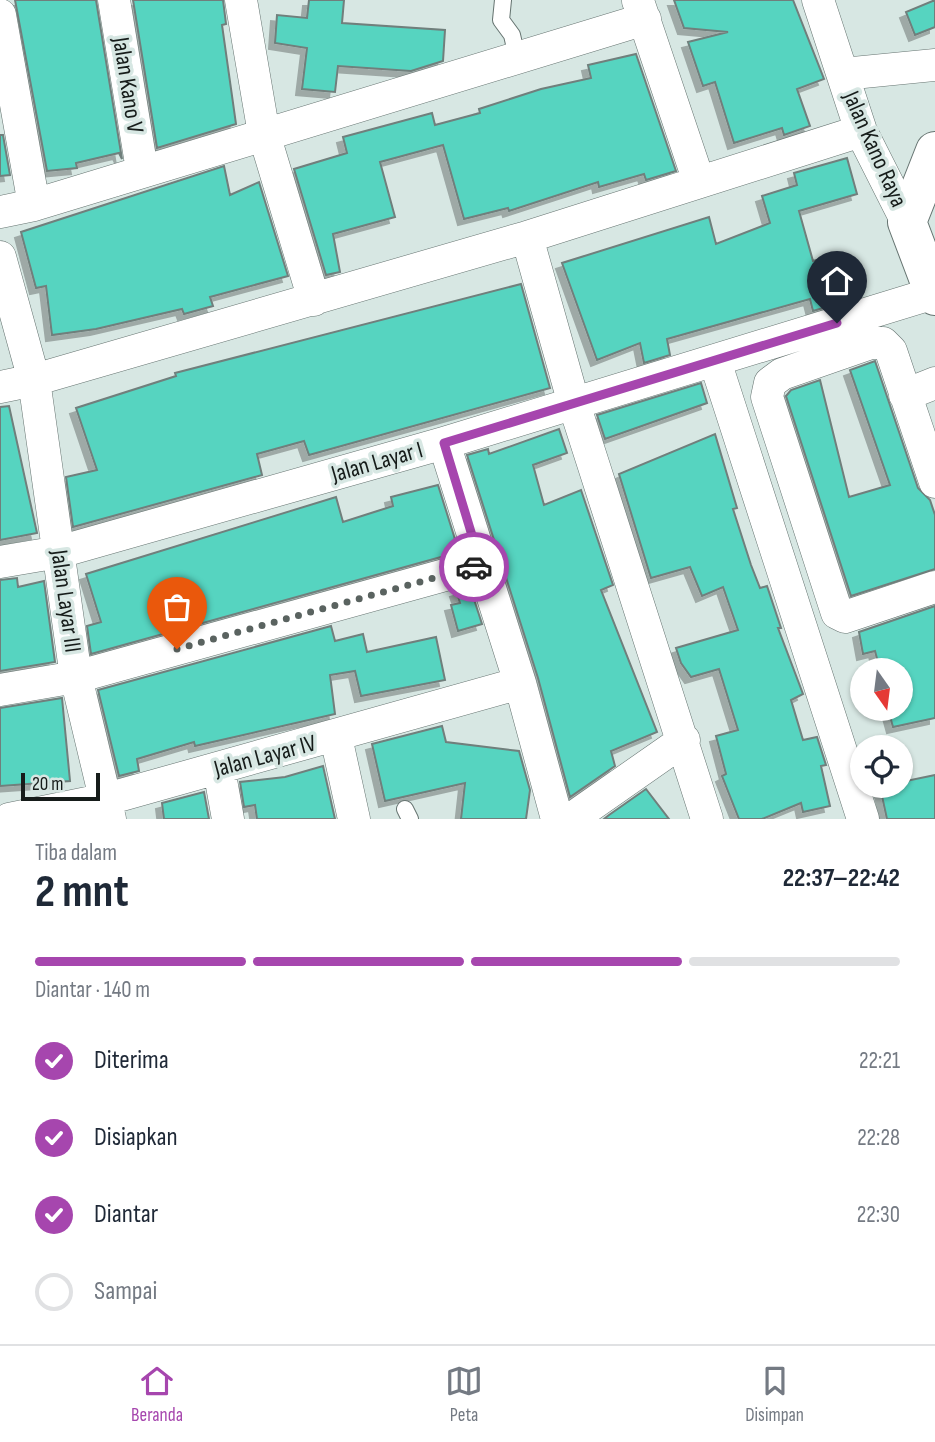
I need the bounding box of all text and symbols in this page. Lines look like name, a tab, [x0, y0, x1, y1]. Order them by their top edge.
street label: Jalan Kano V	[106, 34, 150, 135]
street label: Jalan Kano Raya	[836, 86, 913, 212]
pin	[807, 251, 867, 323]
icon: home	[818, 262, 856, 300]
street label: Jalan Layar I	[327, 435, 426, 489]
courier	[439, 532, 509, 602]
street label: Jalan Layar III	[44, 547, 88, 654]
icon: car	[455, 548, 493, 586]
pin	[147, 577, 207, 649]
icon: bag	[158, 588, 196, 626]
north arrow	[850, 658, 914, 721]
map controls	[850, 658, 913, 798]
street label: Jalan Layar IV	[210, 728, 319, 784]
button: locate	[850, 735, 913, 798]
scale bar	[21, 770, 100, 802]
text: 20 m	[32, 773, 64, 796]
text: Tiba dalam	[35, 839, 117, 867]
text: 22:37–22:42	[783, 863, 900, 894]
text: 2 mnt	[35, 865, 129, 920]
text: Diantar · 140 m	[35, 976, 150, 1004]
icon: check	[35, 1042, 73, 1080]
text: Diterima	[94, 1045, 169, 1076]
text: 22:21	[859, 1047, 900, 1075]
icon: check	[35, 1119, 73, 1157]
text: Disiapkan	[94, 1122, 178, 1153]
text: 22:28	[857, 1124, 900, 1152]
icon: check	[35, 1196, 73, 1234]
text: Diantar	[94, 1199, 158, 1230]
text: 22:30	[857, 1201, 900, 1229]
text: Sampai	[94, 1276, 157, 1307]
tab: Beranda	[131, 1362, 183, 1427]
tab: Peta	[445, 1362, 483, 1427]
tab: Disimpan	[745, 1362, 804, 1427]

